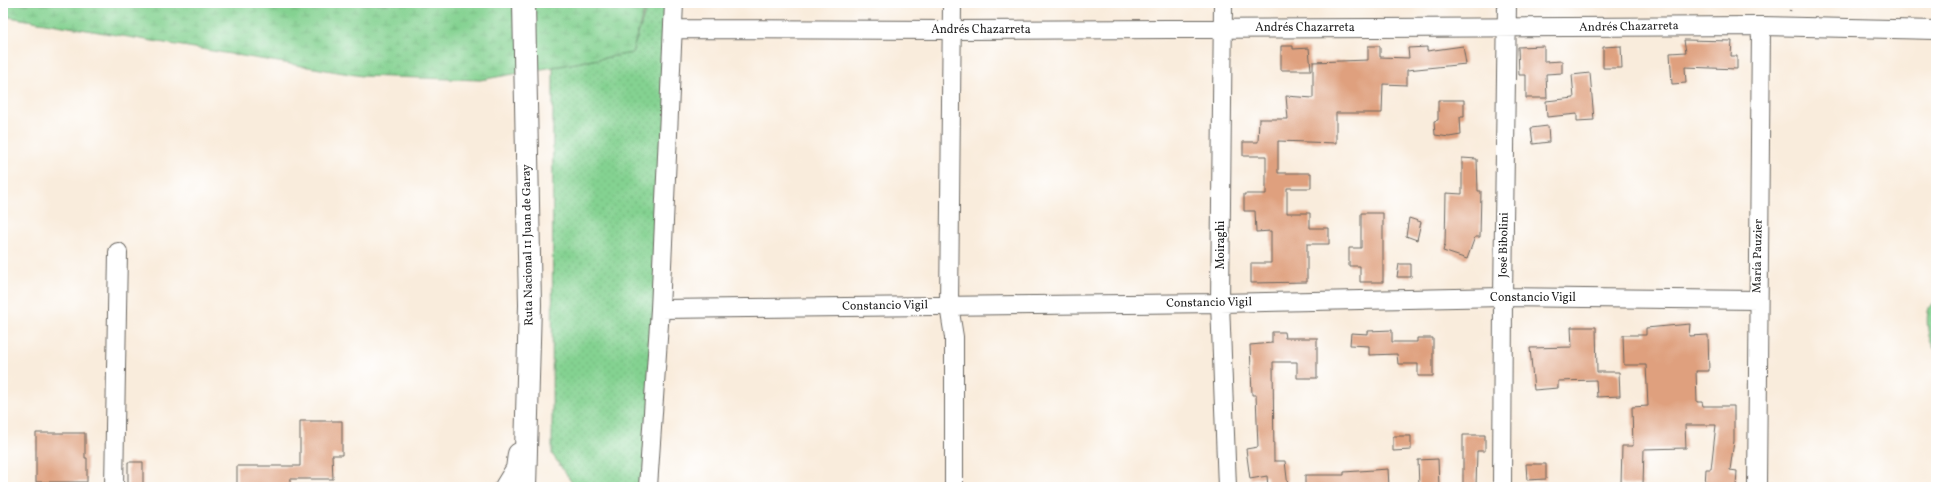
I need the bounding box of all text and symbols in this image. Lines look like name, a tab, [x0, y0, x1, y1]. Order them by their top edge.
street label: Andrés Chazarreta	[1579, 18, 1679, 36]
street label: Andrés Chazarreta	[1255, 20, 1355, 36]
street label: Andrés Chazarreta	[931, 22, 1031, 38]
street label: Ruta Nacional 11 Juan de Garay	[519, 164, 537, 326]
street label: José Bibolini	[1495, 212, 1513, 278]
street label: María Pauzier	[1749, 219, 1767, 293]
street label: Moiraghi	[1213, 220, 1229, 269]
street label: Constancio Vigil	[1490, 290, 1576, 306]
street label: Constancio Vigil	[1166, 294, 1252, 312]
street label: Constancio Vigil	[842, 297, 928, 315]

